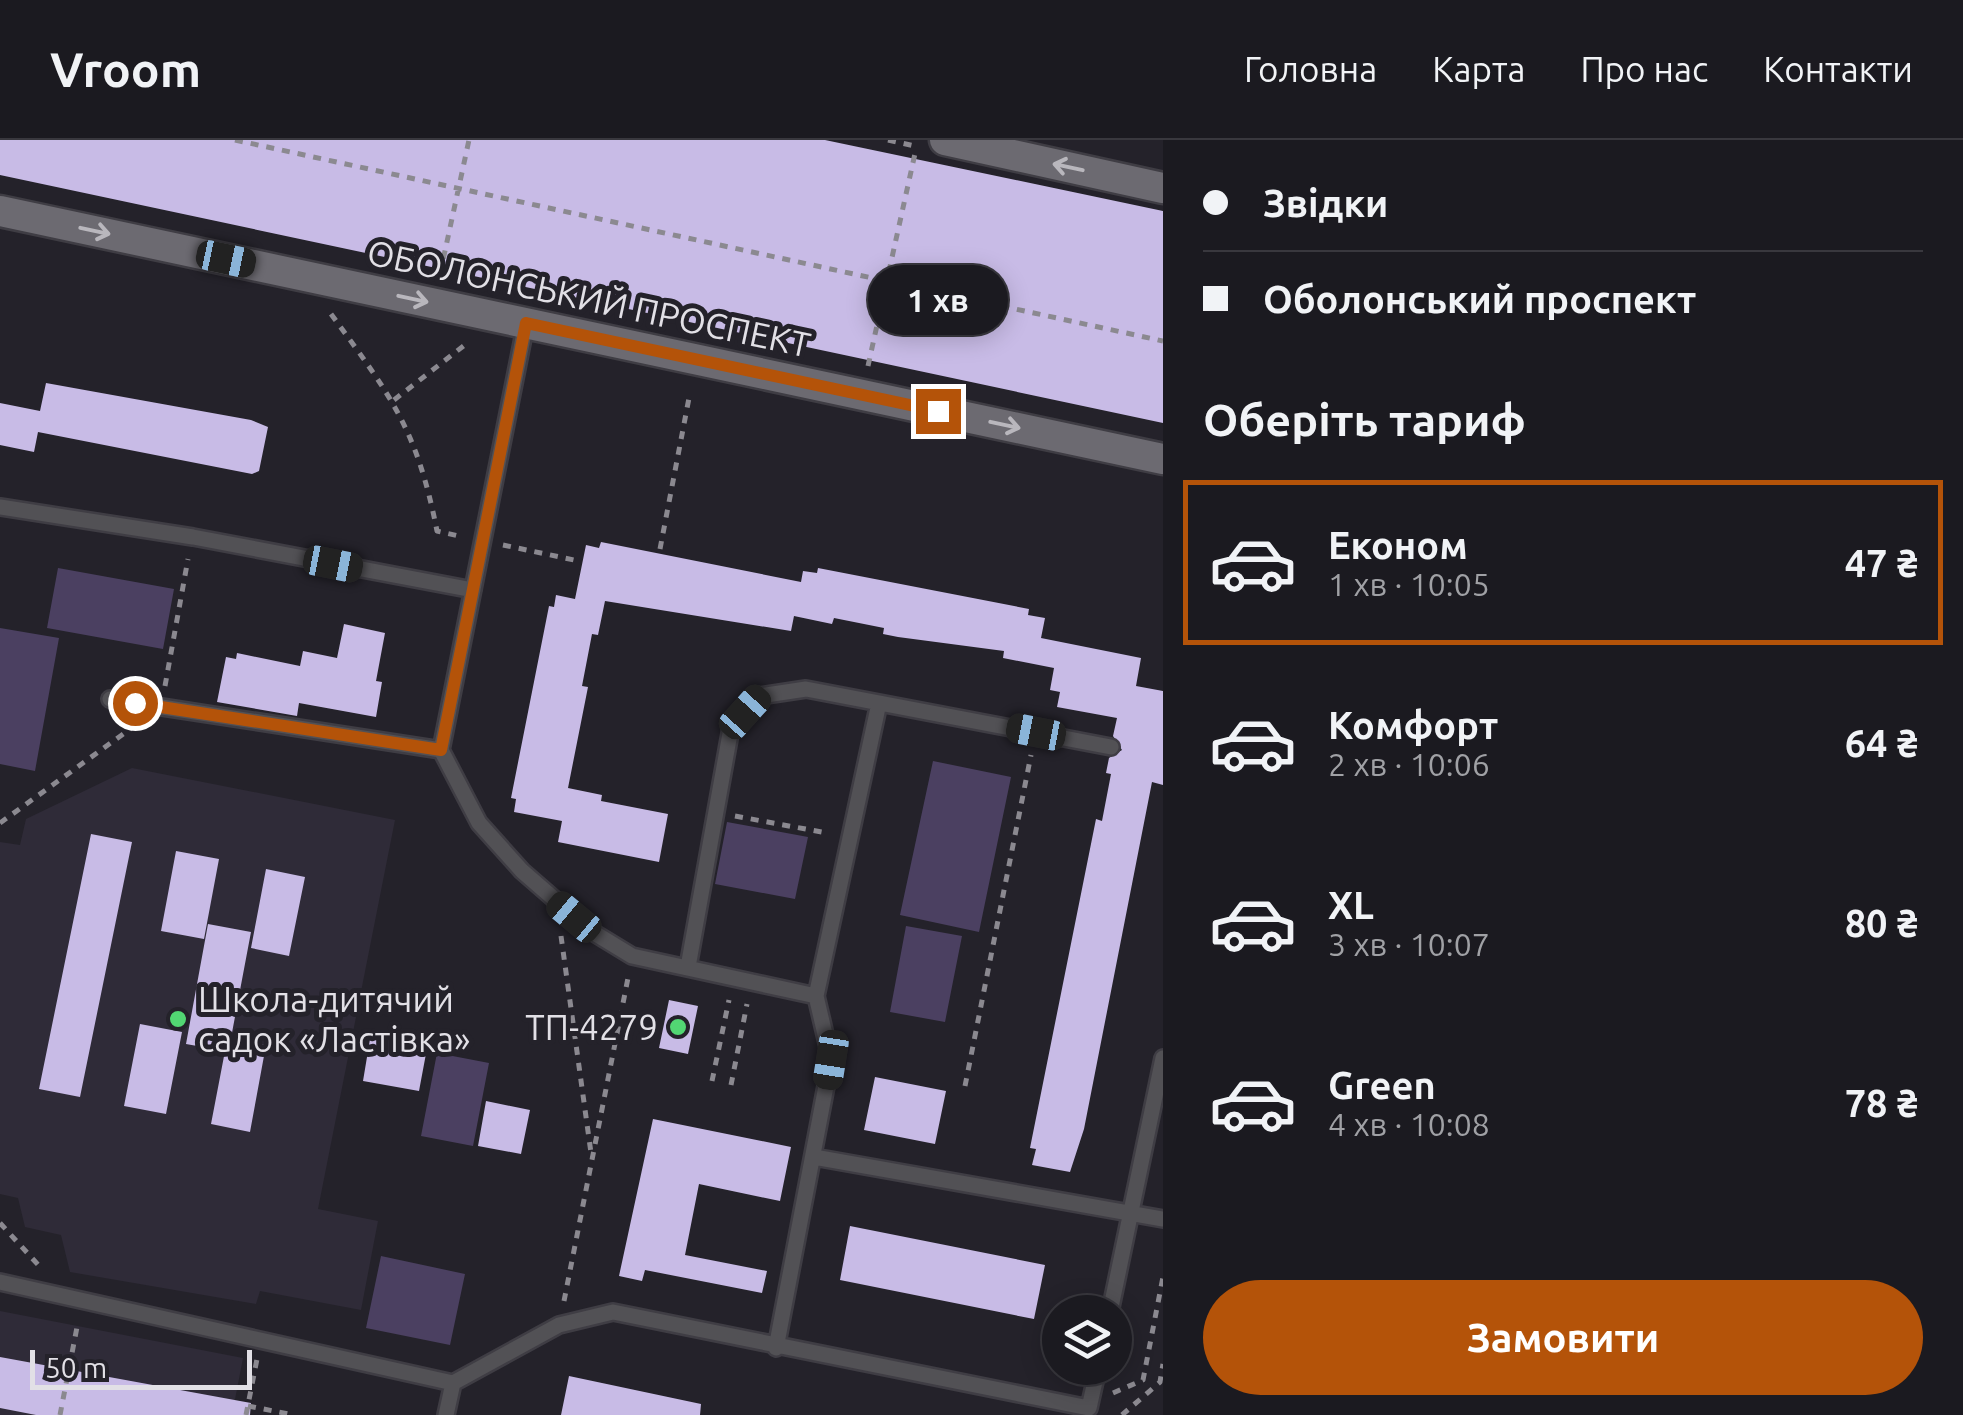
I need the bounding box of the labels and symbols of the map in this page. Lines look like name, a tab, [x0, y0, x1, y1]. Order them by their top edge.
one-way arrow	[1053, 157, 1085, 175]
one-way arrow	[78, 223, 110, 242]
street label: ОБОЛОНСЬКИЙ ПРОСПЕКТ	[364, 231, 814, 365]
car	[194, 238, 258, 280]
callout: 1 хв	[868, 266, 1008, 336]
one-way arrow	[396, 291, 428, 309]
route end	[916, 389, 961, 434]
one-way arrow	[988, 417, 1020, 436]
car	[301, 544, 365, 584]
car	[714, 680, 776, 744]
route start	[113, 681, 158, 726]
car	[1004, 712, 1068, 752]
car	[541, 886, 607, 948]
place label: Школа-дитячий садок «Ластівка»	[198, 979, 470, 1059]
place label: ТП-4279	[525, 1007, 658, 1047]
marker: Школа-дитячий садок «Ластівка»	[167, 1008, 189, 1030]
marker: ТП-4279	[667, 1016, 689, 1038]
car	[811, 1028, 851, 1092]
scale bar	[30, 1345, 252, 1390]

